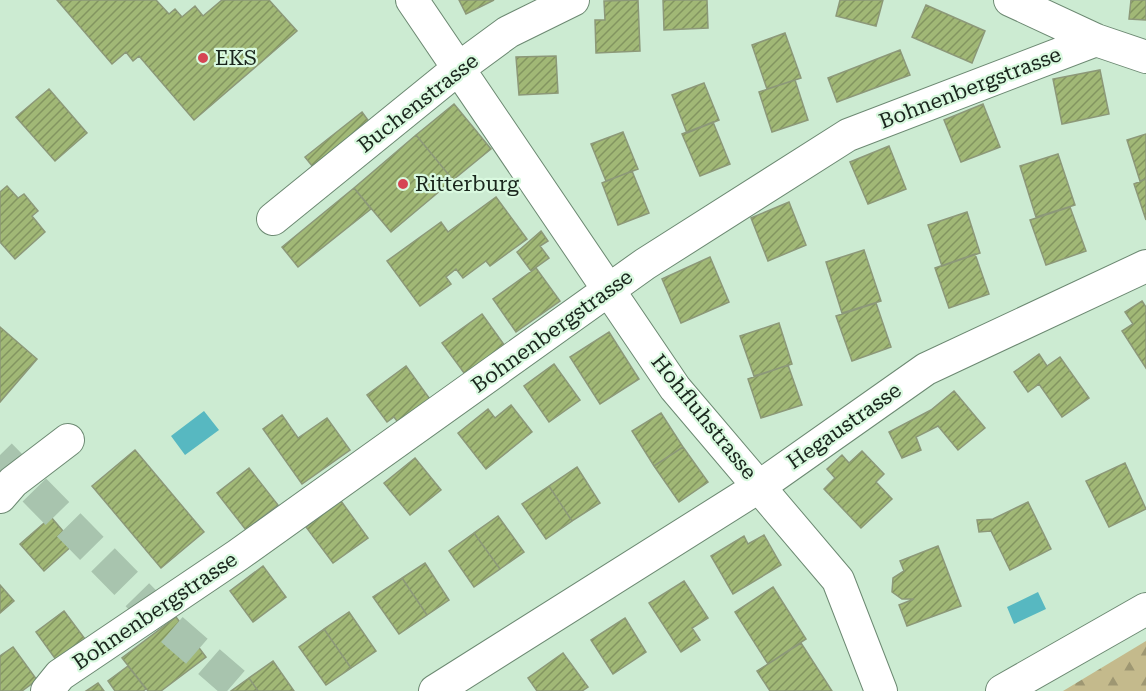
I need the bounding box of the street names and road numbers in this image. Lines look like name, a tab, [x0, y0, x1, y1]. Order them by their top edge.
street label: Bohnenbergstrasse	[876, 42, 1064, 134]
street label: Buchenstrasse	[353, 49, 483, 157]
street label: Bohnenbergstrasse	[467, 265, 637, 397]
street label: Hohfluhstrasse	[646, 350, 762, 484]
street label: Hegaustrasse	[782, 378, 906, 474]
street label: Bohnenbergstrasse	[68, 547, 242, 675]

